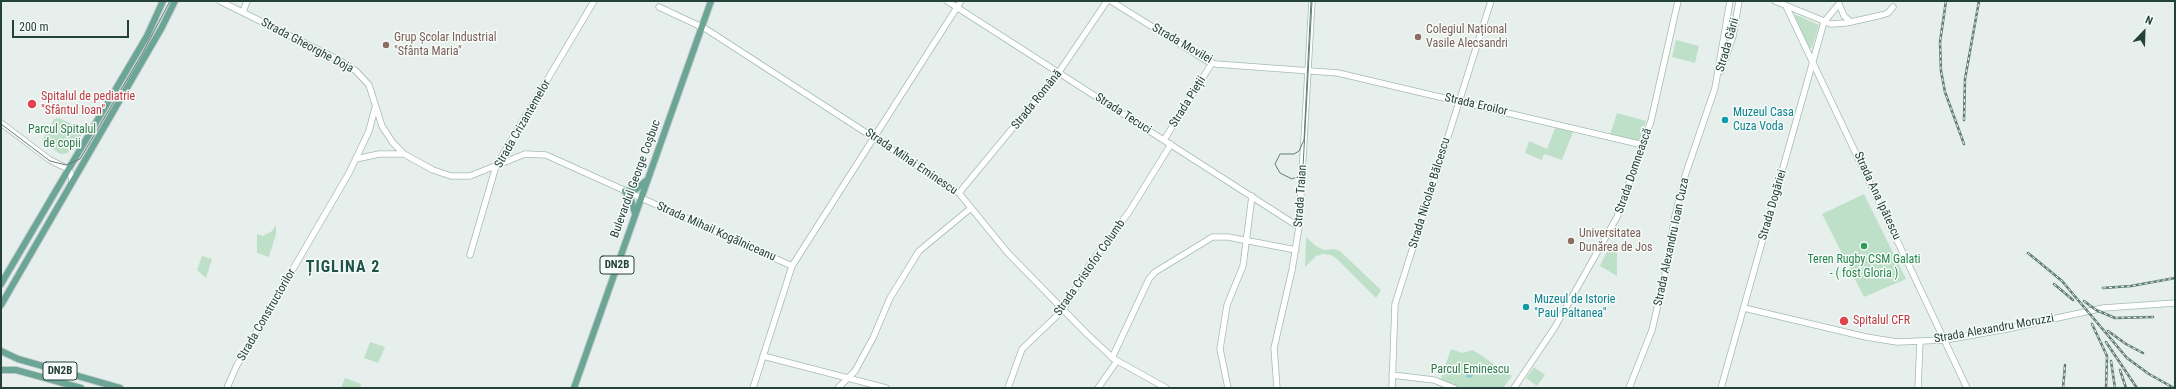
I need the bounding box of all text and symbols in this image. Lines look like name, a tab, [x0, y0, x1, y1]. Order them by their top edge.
scale bar	[14, 12, 131, 38]
north arrow	[2124, 12, 2164, 52]
text: N	[2143, 13, 2155, 28]
street label: Strada Gheorghe Doja	[258, 15, 356, 77]
street label: Strada Gării	[1713, 16, 1743, 74]
text: 200 m	[19, 20, 49, 34]
street label: Strada Movilei	[1149, 21, 1215, 67]
place label: Colegiul Național Vasile Alecsandri	[1426, 23, 1508, 51]
place label: Grup Școlar Industrial "Sfânta Maria"	[394, 31, 496, 59]
marker: Colegiul Național Vasile Alecsandri	[1413, 32, 1423, 42]
marker: Grup Școlar Industrial "Sfânta Maria"	[381, 40, 391, 50]
street label: Strada Română	[1009, 67, 1065, 133]
street label: Strada Pieții	[1167, 74, 1209, 130]
street label: Strada Crizantemelor	[492, 77, 554, 171]
place label: Spitalul de pediatrie "Sfântul Ioan"	[41, 90, 135, 118]
street label: Strada Tecuci	[1092, 90, 1154, 138]
street label: Strada Eroilor	[1443, 91, 1509, 119]
marker: Spitalul de pediatrie "Sfântul Ioan"	[26, 98, 38, 110]
place label: Muzeul Casa Cuza Voda	[1733, 106, 1794, 134]
marker: Muzeul Casa Cuza Voda	[1720, 115, 1730, 125]
street label: Bulevardul George Coșbuc	[608, 118, 664, 240]
park label: Parcul Spitalul de copii	[28, 123, 96, 151]
street label: Strada Mihai Eminescu	[862, 126, 960, 198]
street label: Strada Domnească	[1613, 126, 1655, 216]
street label: Strada Nicolae Bălcescu	[1406, 136, 1454, 250]
street label: Strada Ana Ipătescu	[1850, 150, 1904, 242]
street label: Strada Traian	[1292, 164, 1310, 228]
street label: Strada Dogăriei	[1756, 168, 1790, 242]
street label: Strada Alexandru Ioan Cuza	[1651, 177, 1693, 307]
street label: Strada Mihail Kogălniceanu	[654, 199, 778, 265]
street label: Strada Cristofor Columb	[1051, 217, 1129, 319]
place label: Universitatea Dunărea de Jos	[1579, 227, 1653, 255]
marker: Universitatea Dunărea de Jos	[1566, 236, 1576, 246]
marker: Teren Rugby CSM Galati - ( fost Gloria )	[1859, 241, 1869, 251]
place label: Teren Rugby CSM Galati - ( fost Gloria )	[1807, 253, 1921, 281]
road number: DN2B	[600, 256, 634, 274]
district label: ȚIGLINA 2	[306, 258, 380, 278]
street label: Strada Constructorilor	[235, 266, 299, 364]
place label: Muzeul de Istorie "Paul Paltanea"	[1534, 293, 1615, 321]
marker: Muzeul de Istorie "Paul Paltanea"	[1521, 302, 1531, 312]
street label: Strada Alexandru Moruzzi	[1933, 311, 2055, 347]
place label: Spitalul CFR	[1853, 314, 1910, 328]
marker: Spitalul CFR	[1838, 315, 1850, 327]
road number: DN2B	[43, 362, 77, 380]
park label: Parcul Eminescu	[1431, 363, 1509, 377]

